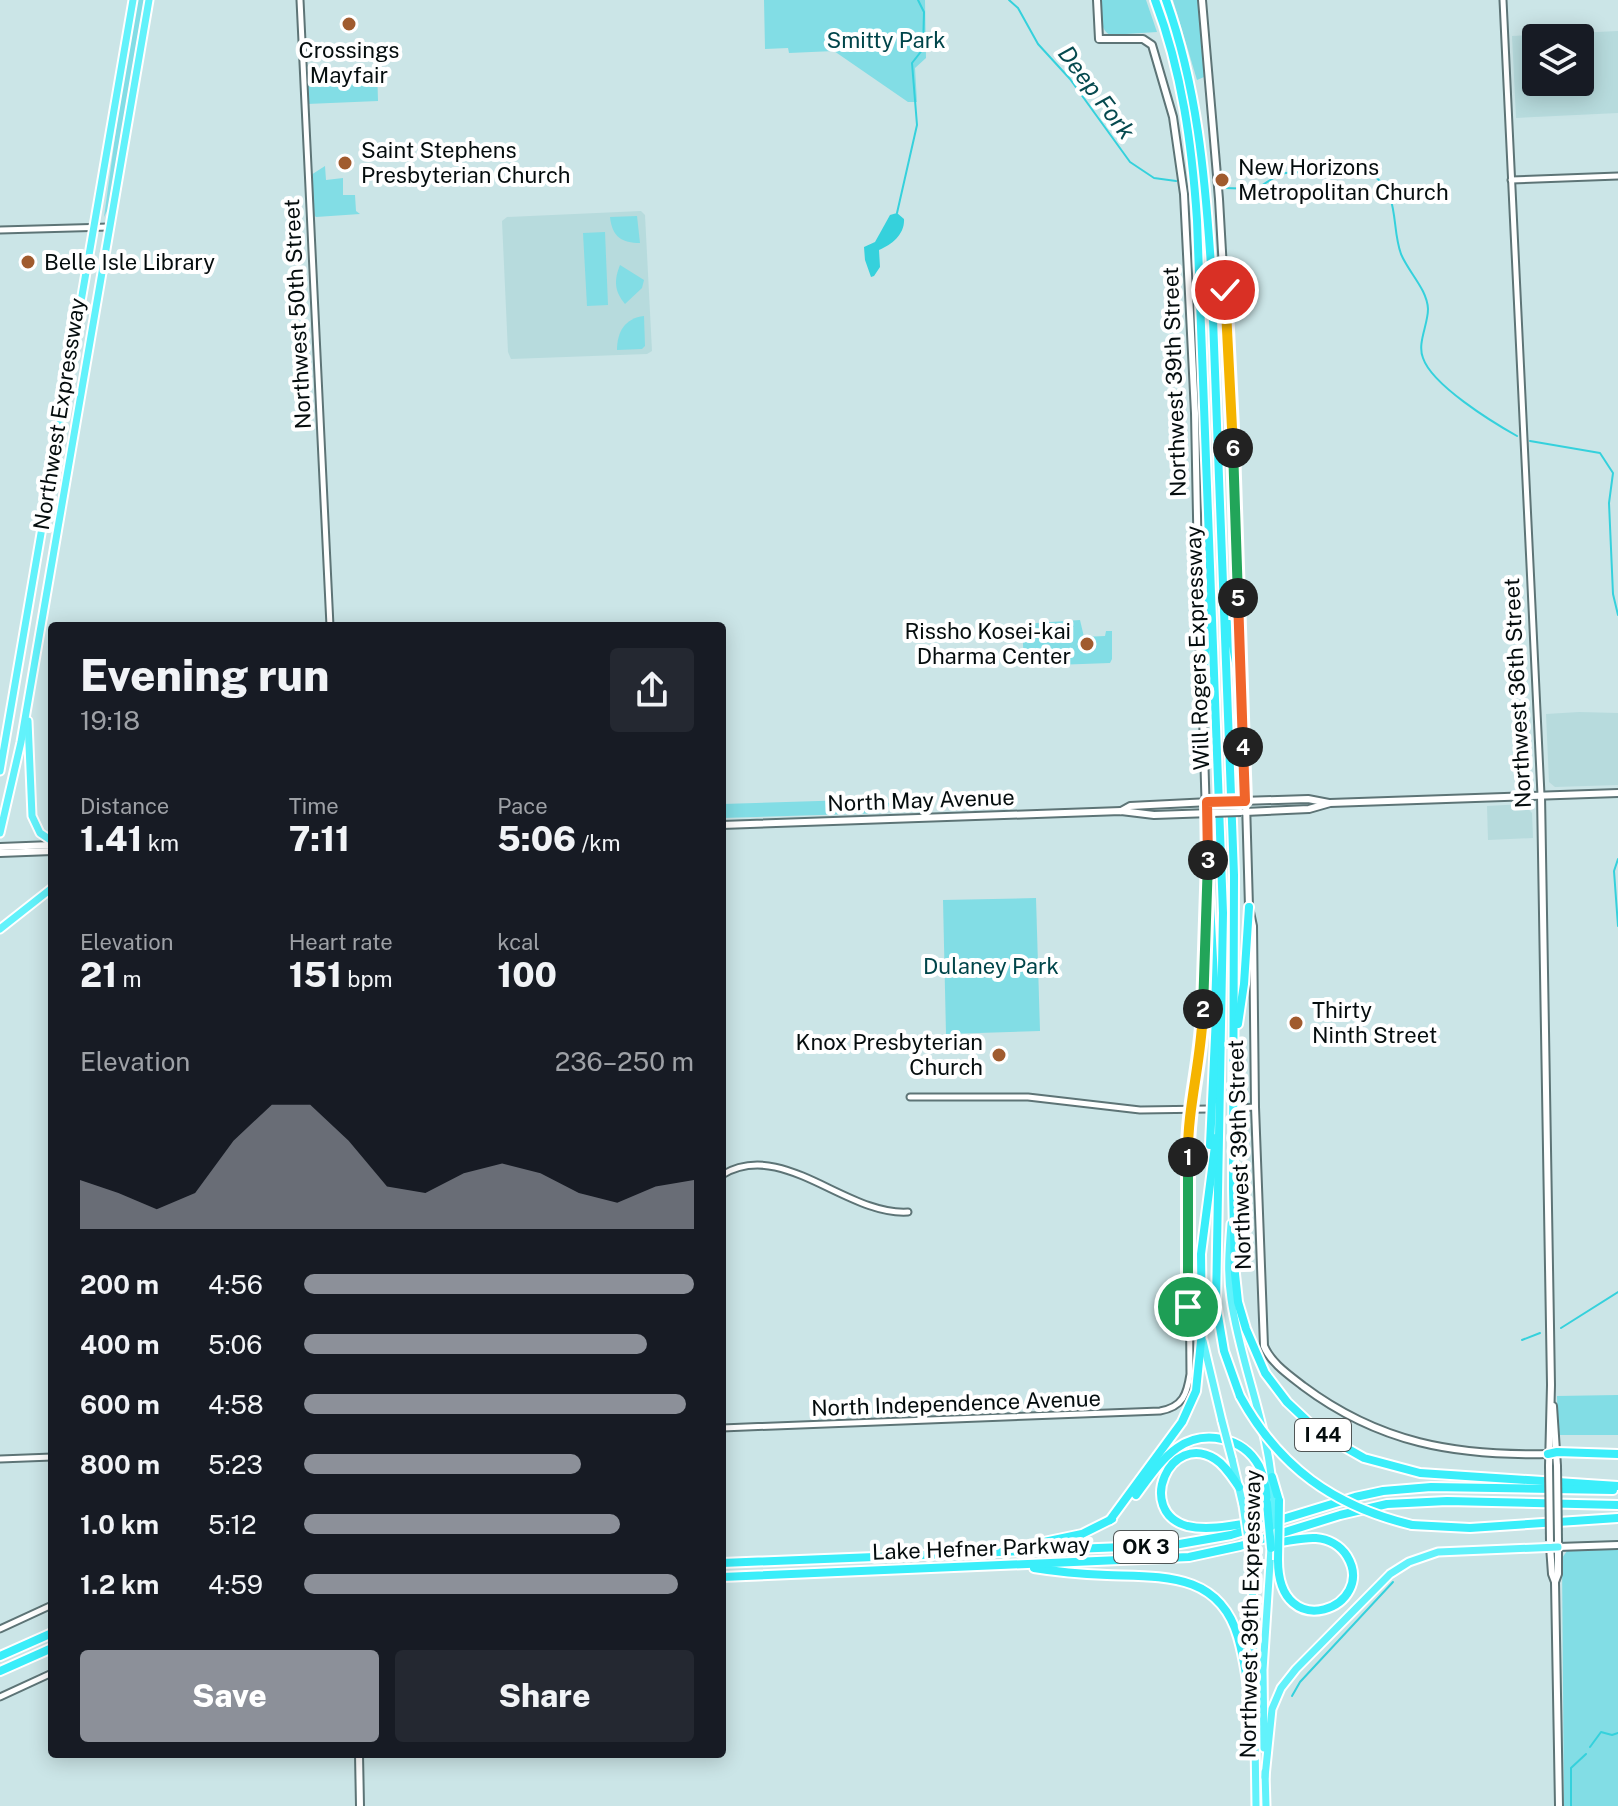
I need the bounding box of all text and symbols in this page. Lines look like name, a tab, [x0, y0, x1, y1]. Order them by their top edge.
marker: Crossings Mayfair	[340, 15, 358, 33]
map controls	[1522, 24, 1594, 96]
button: layers	[1522, 24, 1594, 96]
park label: Smitty Park	[826, 27, 946, 53]
place label: Crossings Mayfair	[299, 37, 399, 88]
water label: Deep Fork	[1053, 40, 1141, 144]
place label: Saint Stephens Presbyterian Church	[361, 137, 570, 188]
marker: Saint Stephens Presbyterian Church	[336, 154, 354, 172]
place label: New Horizons Metropolitan Church	[1238, 154, 1449, 205]
marker: New Horizons Metropolitan Church	[1213, 171, 1231, 189]
street label: Northwest 50th Street	[278, 198, 316, 430]
place label: Belle Isle Library	[44, 249, 215, 275]
marker: Belle Isle Library	[19, 253, 37, 271]
pin	[1191, 256, 1259, 324]
street label: Northwest 39th Street	[1157, 266, 1191, 498]
icon: check	[1203, 268, 1247, 312]
street label: Northwest Expressway	[28, 296, 90, 532]
pin: 6	[1213, 428, 1253, 468]
text: 6	[1226, 435, 1240, 461]
street label: Will Rogers Expressway	[1180, 525, 1214, 771]
street label: Northwest 36th Street	[1498, 577, 1536, 809]
pin: 5	[1218, 578, 1258, 618]
text: 5	[1231, 585, 1245, 611]
place label: Rissho Kosei-kai Dharma Center	[905, 618, 1071, 669]
marker: Rissho Kosei-kai Dharma Center	[1078, 635, 1096, 653]
button: share	[610, 648, 694, 732]
text: Evening run	[80, 649, 329, 701]
text: 19:18	[80, 705, 140, 736]
pin: 4	[1223, 727, 1263, 767]
text: 4	[1236, 734, 1250, 760]
street label: North May Avenue	[827, 784, 1015, 816]
text: Distance	[80, 793, 169, 819]
text: Time	[289, 793, 339, 819]
text: Pace	[497, 793, 548, 819]
text: 1.41	[80, 819, 142, 859]
text: 7:11	[289, 819, 350, 859]
text: 5:06	[497, 819, 576, 859]
text: km	[142, 830, 179, 856]
text: /km	[576, 830, 621, 856]
pin: 3	[1188, 840, 1228, 880]
text: 3	[1201, 847, 1215, 873]
text: Elevation	[80, 929, 173, 955]
text: Heart rate	[289, 929, 393, 955]
text: kcal	[497, 929, 540, 955]
park label: Dulaney Park	[923, 953, 1059, 979]
text: 21	[80, 955, 117, 995]
text: 151	[289, 955, 342, 995]
text: 100	[497, 955, 557, 995]
text: m	[117, 966, 141, 992]
text: bpm	[342, 966, 393, 992]
pin: 2	[1183, 989, 1223, 1029]
text: 2	[1196, 996, 1210, 1022]
place label: Thirty Ninth Street	[1312, 997, 1437, 1048]
marker: Thirty Ninth Street	[1287, 1014, 1305, 1032]
place label: Knox Presbyterian Church	[795, 1029, 983, 1080]
street label: Northwest 39th Street	[1222, 1039, 1256, 1271]
text: Elevation	[80, 1046, 190, 1077]
text: 236–250 m	[555, 1046, 694, 1077]
marker: Knox Presbyterian Church	[990, 1046, 1008, 1064]
pin: 1	[1168, 1137, 1208, 1177]
text: 1	[1183, 1144, 1193, 1170]
text: 200 m	[80, 1269, 159, 1300]
text: 4:56	[208, 1269, 263, 1300]
pin	[1154, 1273, 1222, 1341]
icon: arrive	[1166, 1285, 1210, 1329]
text: 400 m	[80, 1329, 160, 1360]
text: 5:06	[208, 1329, 262, 1360]
street label: North Independence Avenue	[811, 1385, 1101, 1421]
text: 600 m	[80, 1389, 160, 1420]
text: 4:58	[208, 1389, 264, 1420]
road number: I 44	[1295, 1419, 1351, 1451]
text: 800 m	[80, 1449, 160, 1480]
text: 5:23	[208, 1449, 263, 1480]
street label: Northwest 39th Expressway	[1234, 1469, 1266, 1759]
text: 1.0 km	[80, 1509, 159, 1540]
text: 5:12	[208, 1509, 257, 1540]
street label: Lake Hefner Parkway	[871, 1531, 1091, 1565]
road number: OK 3	[1114, 1531, 1178, 1563]
text: 1.2 km	[80, 1569, 159, 1600]
text: 4:59	[208, 1569, 263, 1600]
button: Save	[80, 1650, 379, 1742]
button: Share	[395, 1650, 694, 1742]

